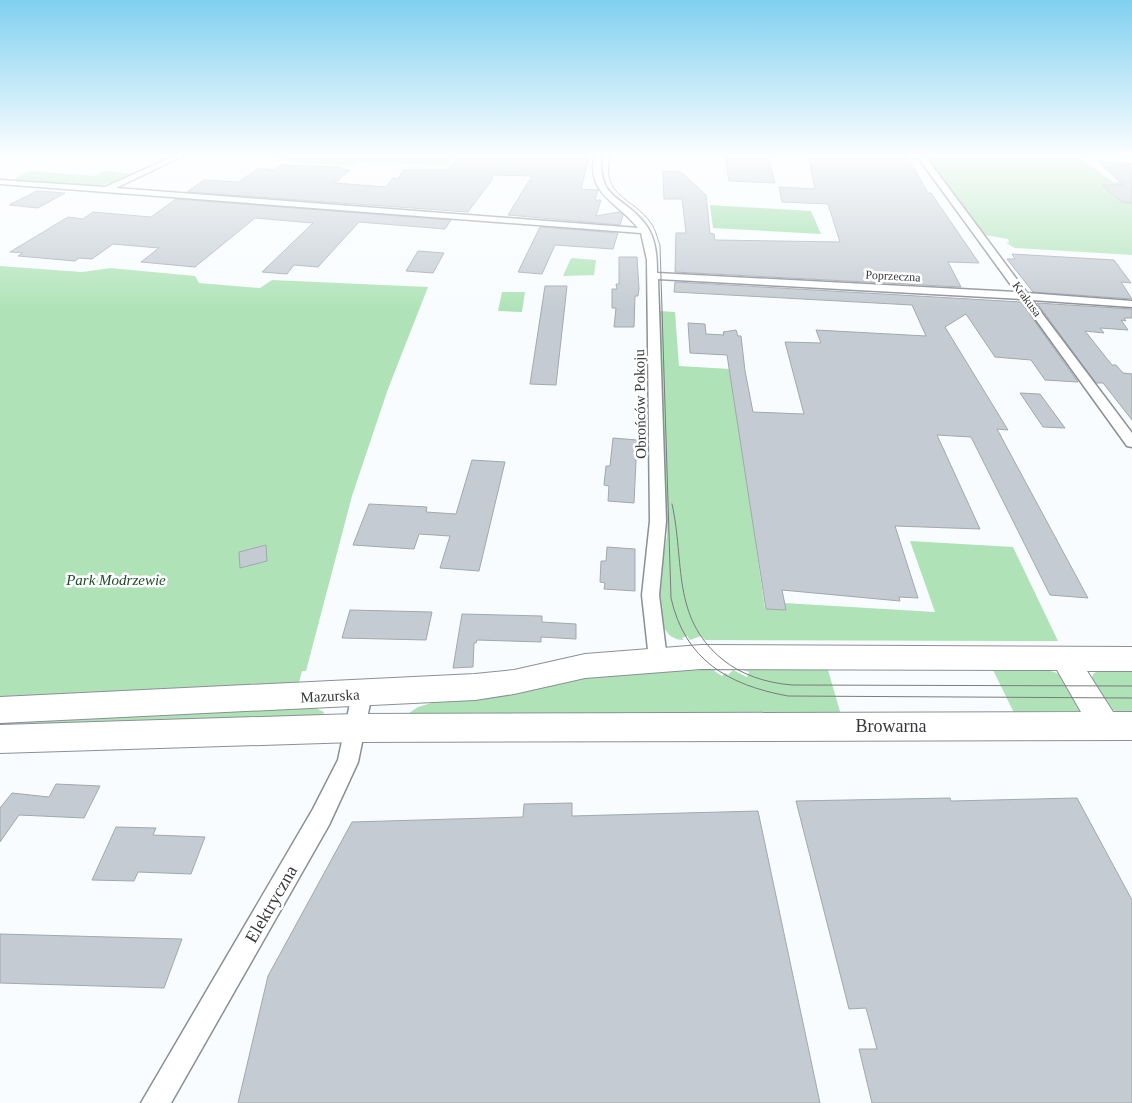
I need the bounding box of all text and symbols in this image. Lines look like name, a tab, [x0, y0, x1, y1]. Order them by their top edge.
street label: Poprzeczna	[865, 268, 922, 284]
street label: Krakusa	[1010, 279, 1045, 320]
street label: Obrońców Pokoju	[631, 349, 649, 459]
park label: Park Modrzewie	[65, 572, 166, 588]
street label: Mazurska	[300, 686, 360, 706]
street label: Browarna	[856, 716, 926, 736]
street label: Elektryczna	[241, 862, 301, 946]

